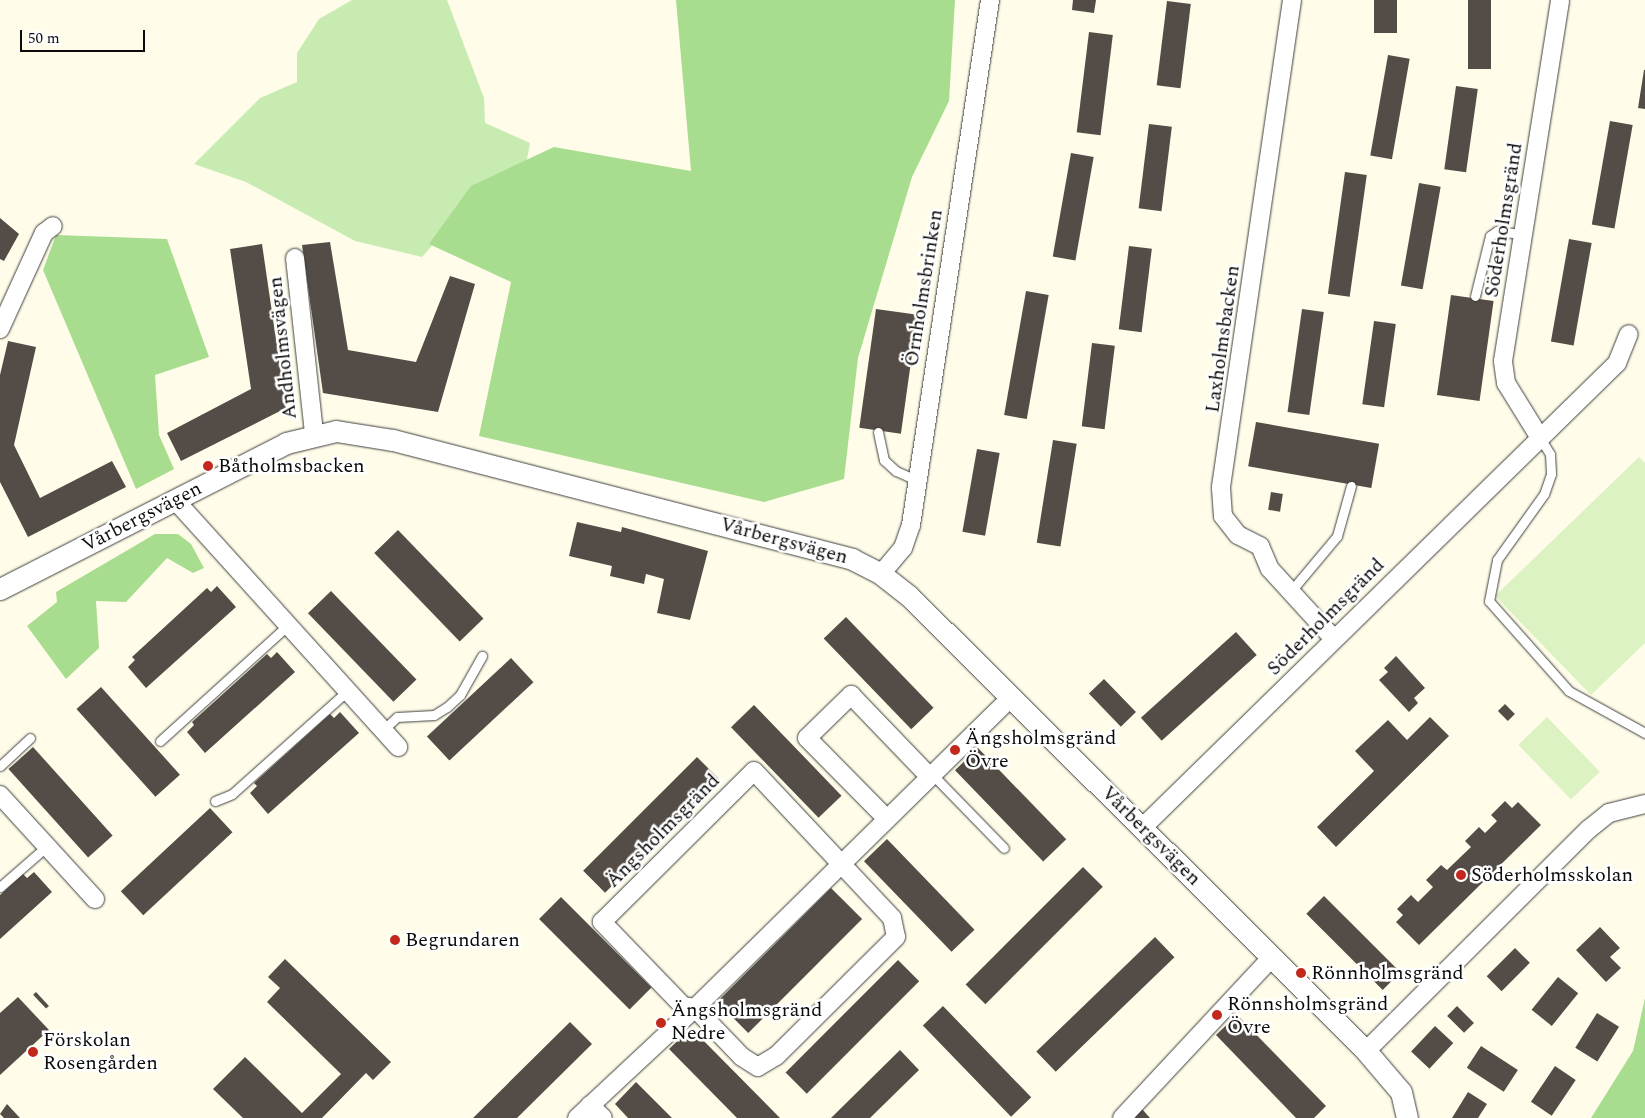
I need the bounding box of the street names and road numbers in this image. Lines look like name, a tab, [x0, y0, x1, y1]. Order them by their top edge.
street label: Söderholmsgränd	[1480, 141, 1528, 299]
street label: Örnholmsbrinken	[900, 208, 948, 368]
street label: Laxholmsbacken	[1201, 264, 1245, 414]
street label: Andholmsvägen	[264, 275, 302, 421]
street label: Vårbergsvägen	[78, 477, 206, 557]
street label: Vårbergsvägen	[718, 512, 850, 570]
street label: Söderholmsgränd	[1262, 553, 1390, 681]
street label: Ängsholmsgränd	[601, 769, 725, 893]
street label: Vårbergsvägen	[1096, 781, 1206, 891]

